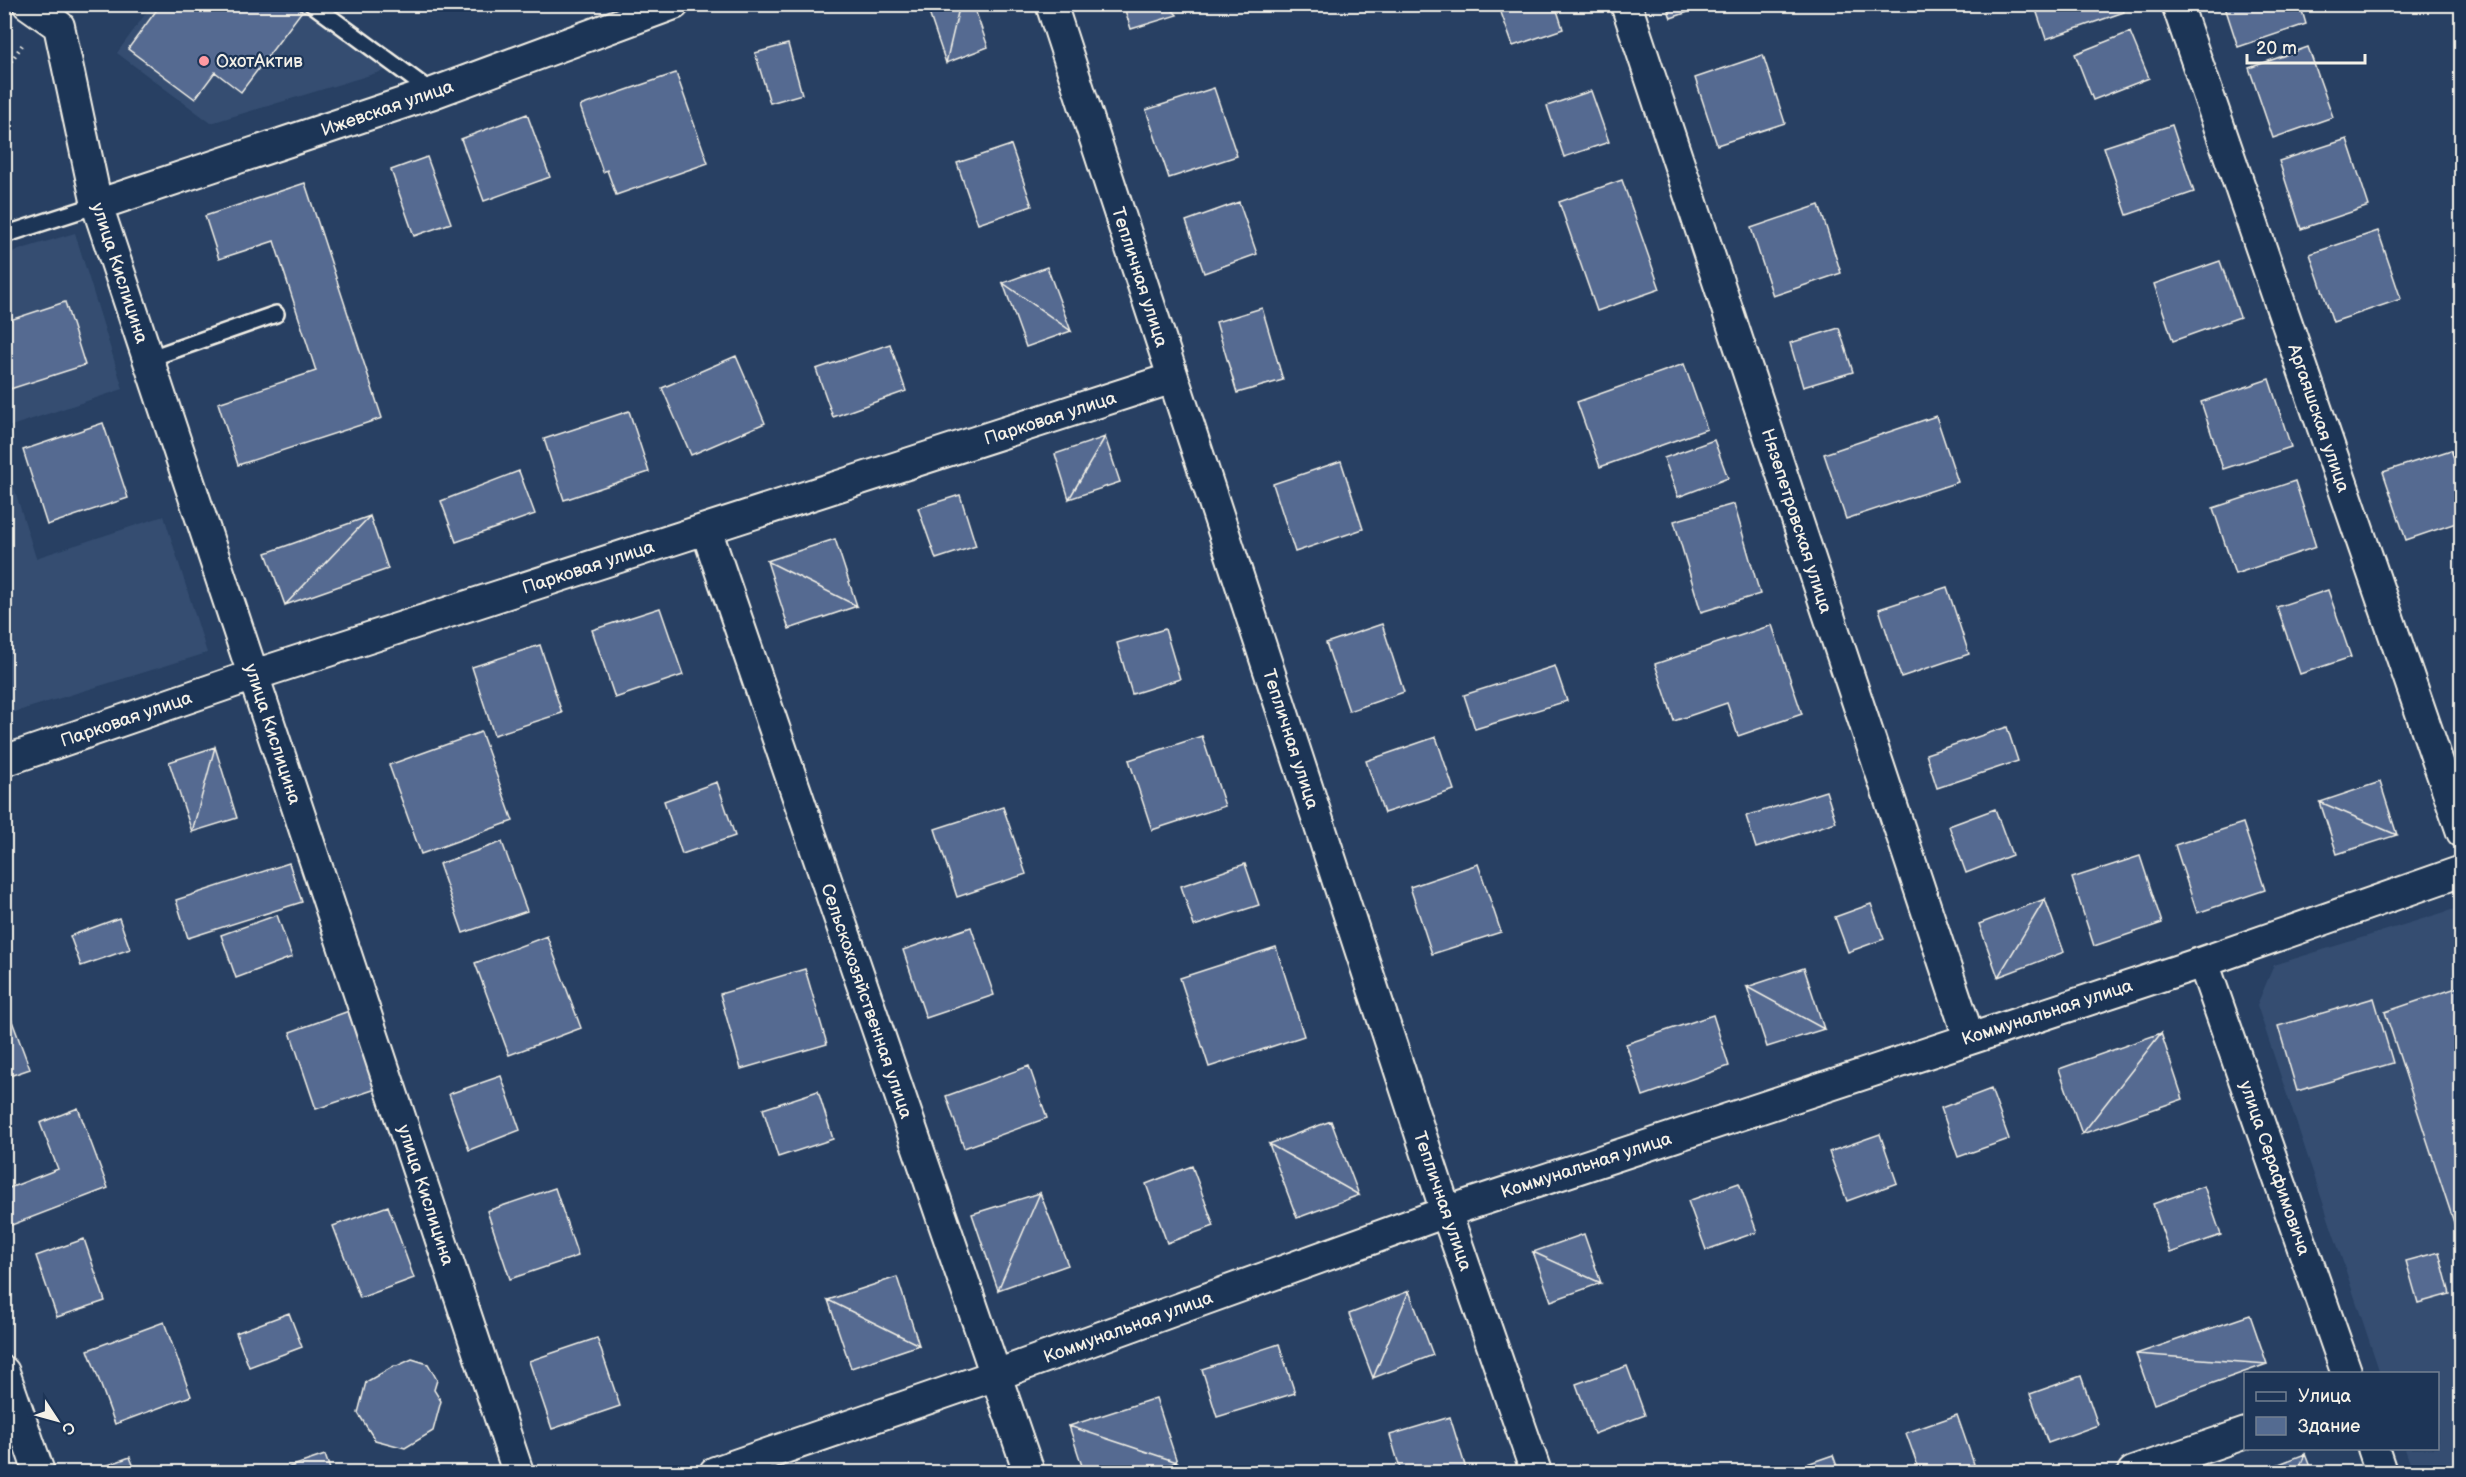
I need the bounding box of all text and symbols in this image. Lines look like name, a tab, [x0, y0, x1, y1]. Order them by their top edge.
scale bar	[2247, 27, 2366, 65]
text: 20 m	[2256, 38, 2297, 59]
place label: ОхотАктив	[216, 51, 303, 72]
marker: ОхотАктив	[197, 54, 211, 68]
street label: Ижевская улица	[318, 76, 456, 141]
street label: улица Кислицина	[87, 200, 152, 347]
street label: Тепличная улица	[1107, 204, 1172, 350]
street label: Аргаяшская улица	[2283, 340, 2354, 495]
street label: Парковая улица	[981, 387, 1119, 450]
street label: Нязепетровская улица	[1757, 426, 1836, 617]
street label: Парковая улица	[519, 536, 657, 599]
street label: улица Кислицина	[240, 661, 305, 808]
street label: Тепличная улица	[1258, 666, 1323, 812]
street label: Парковая улица	[58, 687, 195, 752]
street label: Сельскохозяйственная улица	[816, 881, 917, 1122]
street label: Коммунальная улица	[1959, 975, 2136, 1050]
street label: улица Серафимовича	[2235, 1078, 2314, 1259]
street label: улица Кислицина	[393, 1122, 458, 1269]
street label: Коммунальная улица	[1498, 1128, 1675, 1203]
street label: Тепличная улица	[1409, 1129, 1476, 1274]
street label: Коммунальная улица	[1041, 1287, 1216, 1368]
legend	[2244, 1372, 2439, 1450]
text: Улица	[2298, 1386, 2352, 1407]
north arrow	[27, 1390, 87, 1450]
text: Здание	[2298, 1416, 2360, 1437]
text: С	[57, 1418, 79, 1438]

